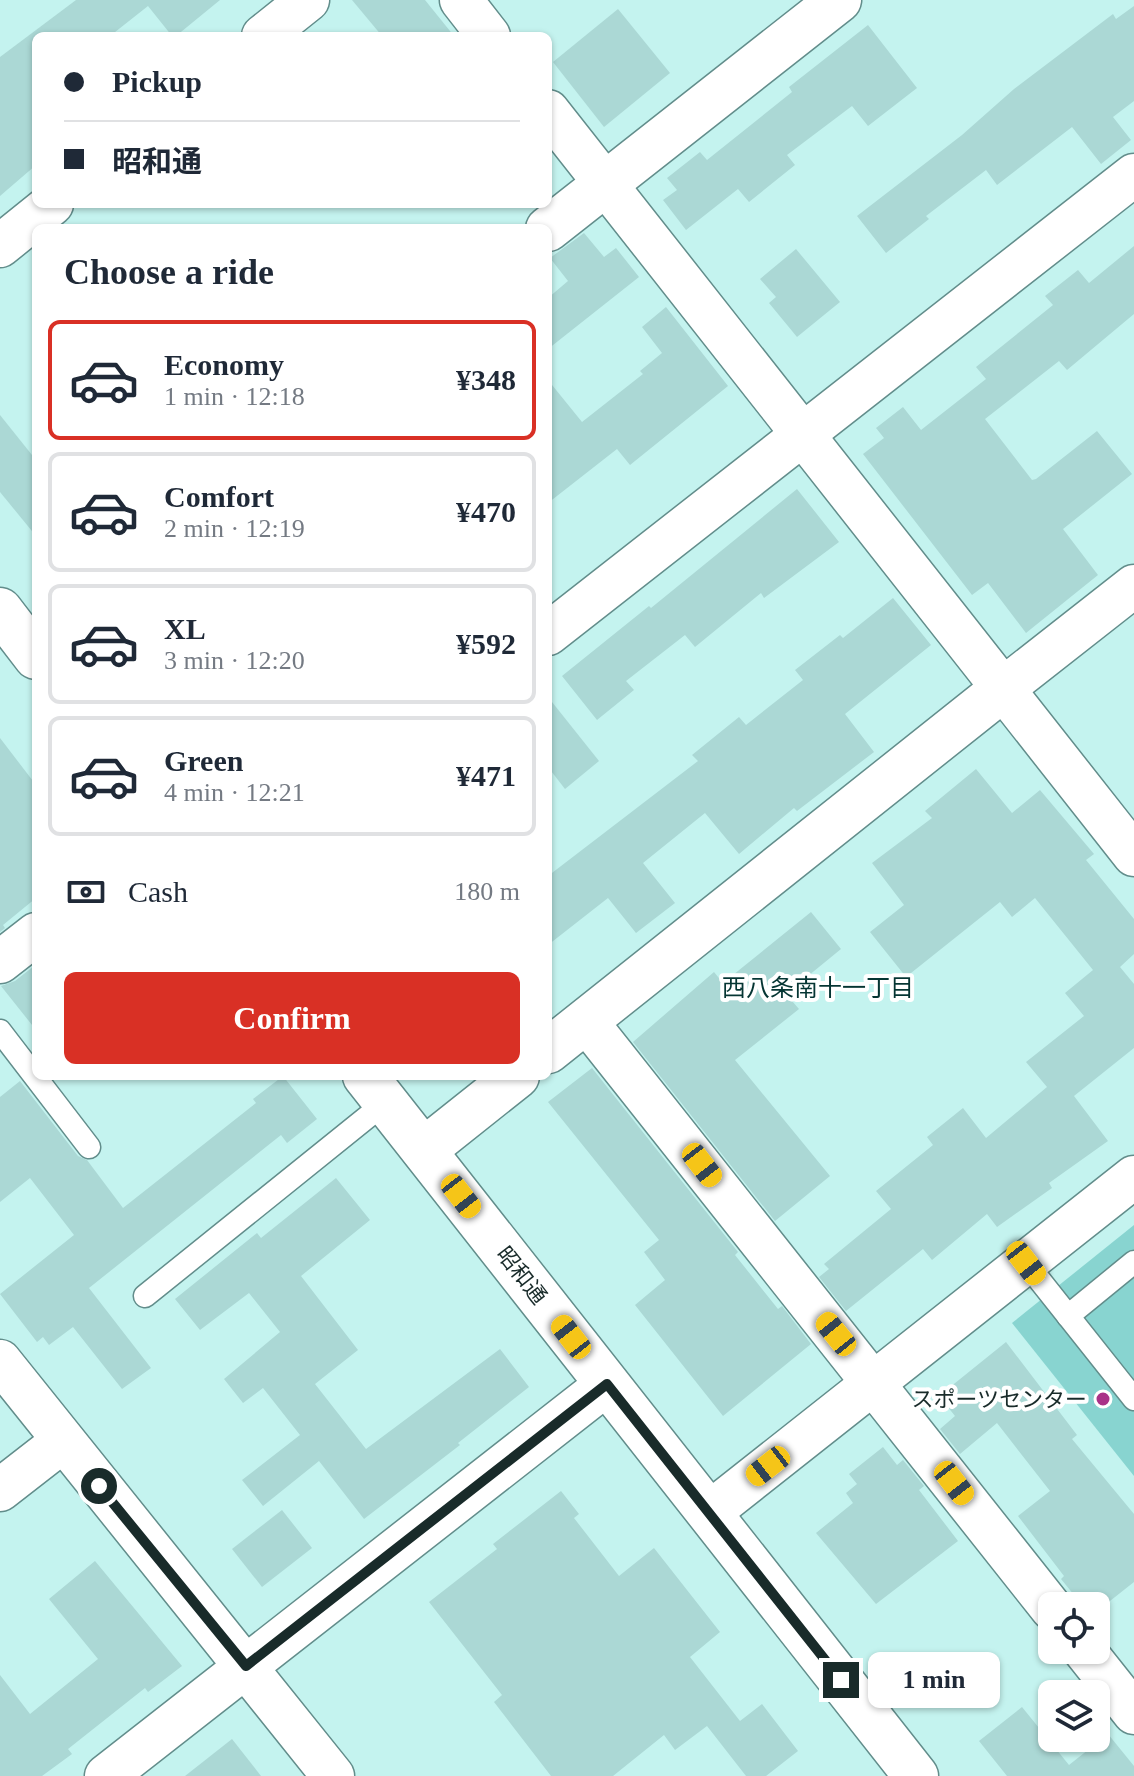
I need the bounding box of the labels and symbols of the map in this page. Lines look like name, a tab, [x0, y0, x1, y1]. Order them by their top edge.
district label: 西八条南十一丁目	[722, 975, 914, 1001]
car	[678, 1139, 726, 1191]
car	[437, 1170, 485, 1222]
car	[1002, 1237, 1050, 1289]
street label: 昭和通	[491, 1242, 552, 1309]
car	[812, 1308, 860, 1360]
car	[547, 1311, 595, 1363]
place label: スポーツセンター	[911, 1387, 1087, 1412]
marker: スポーツセンター	[1094, 1390, 1112, 1408]
car	[742, 1442, 794, 1490]
car	[930, 1457, 978, 1509]
route start	[81, 1468, 117, 1504]
callout: 1 min	[869, 1652, 1001, 1708]
route end	[823, 1662, 859, 1698]

